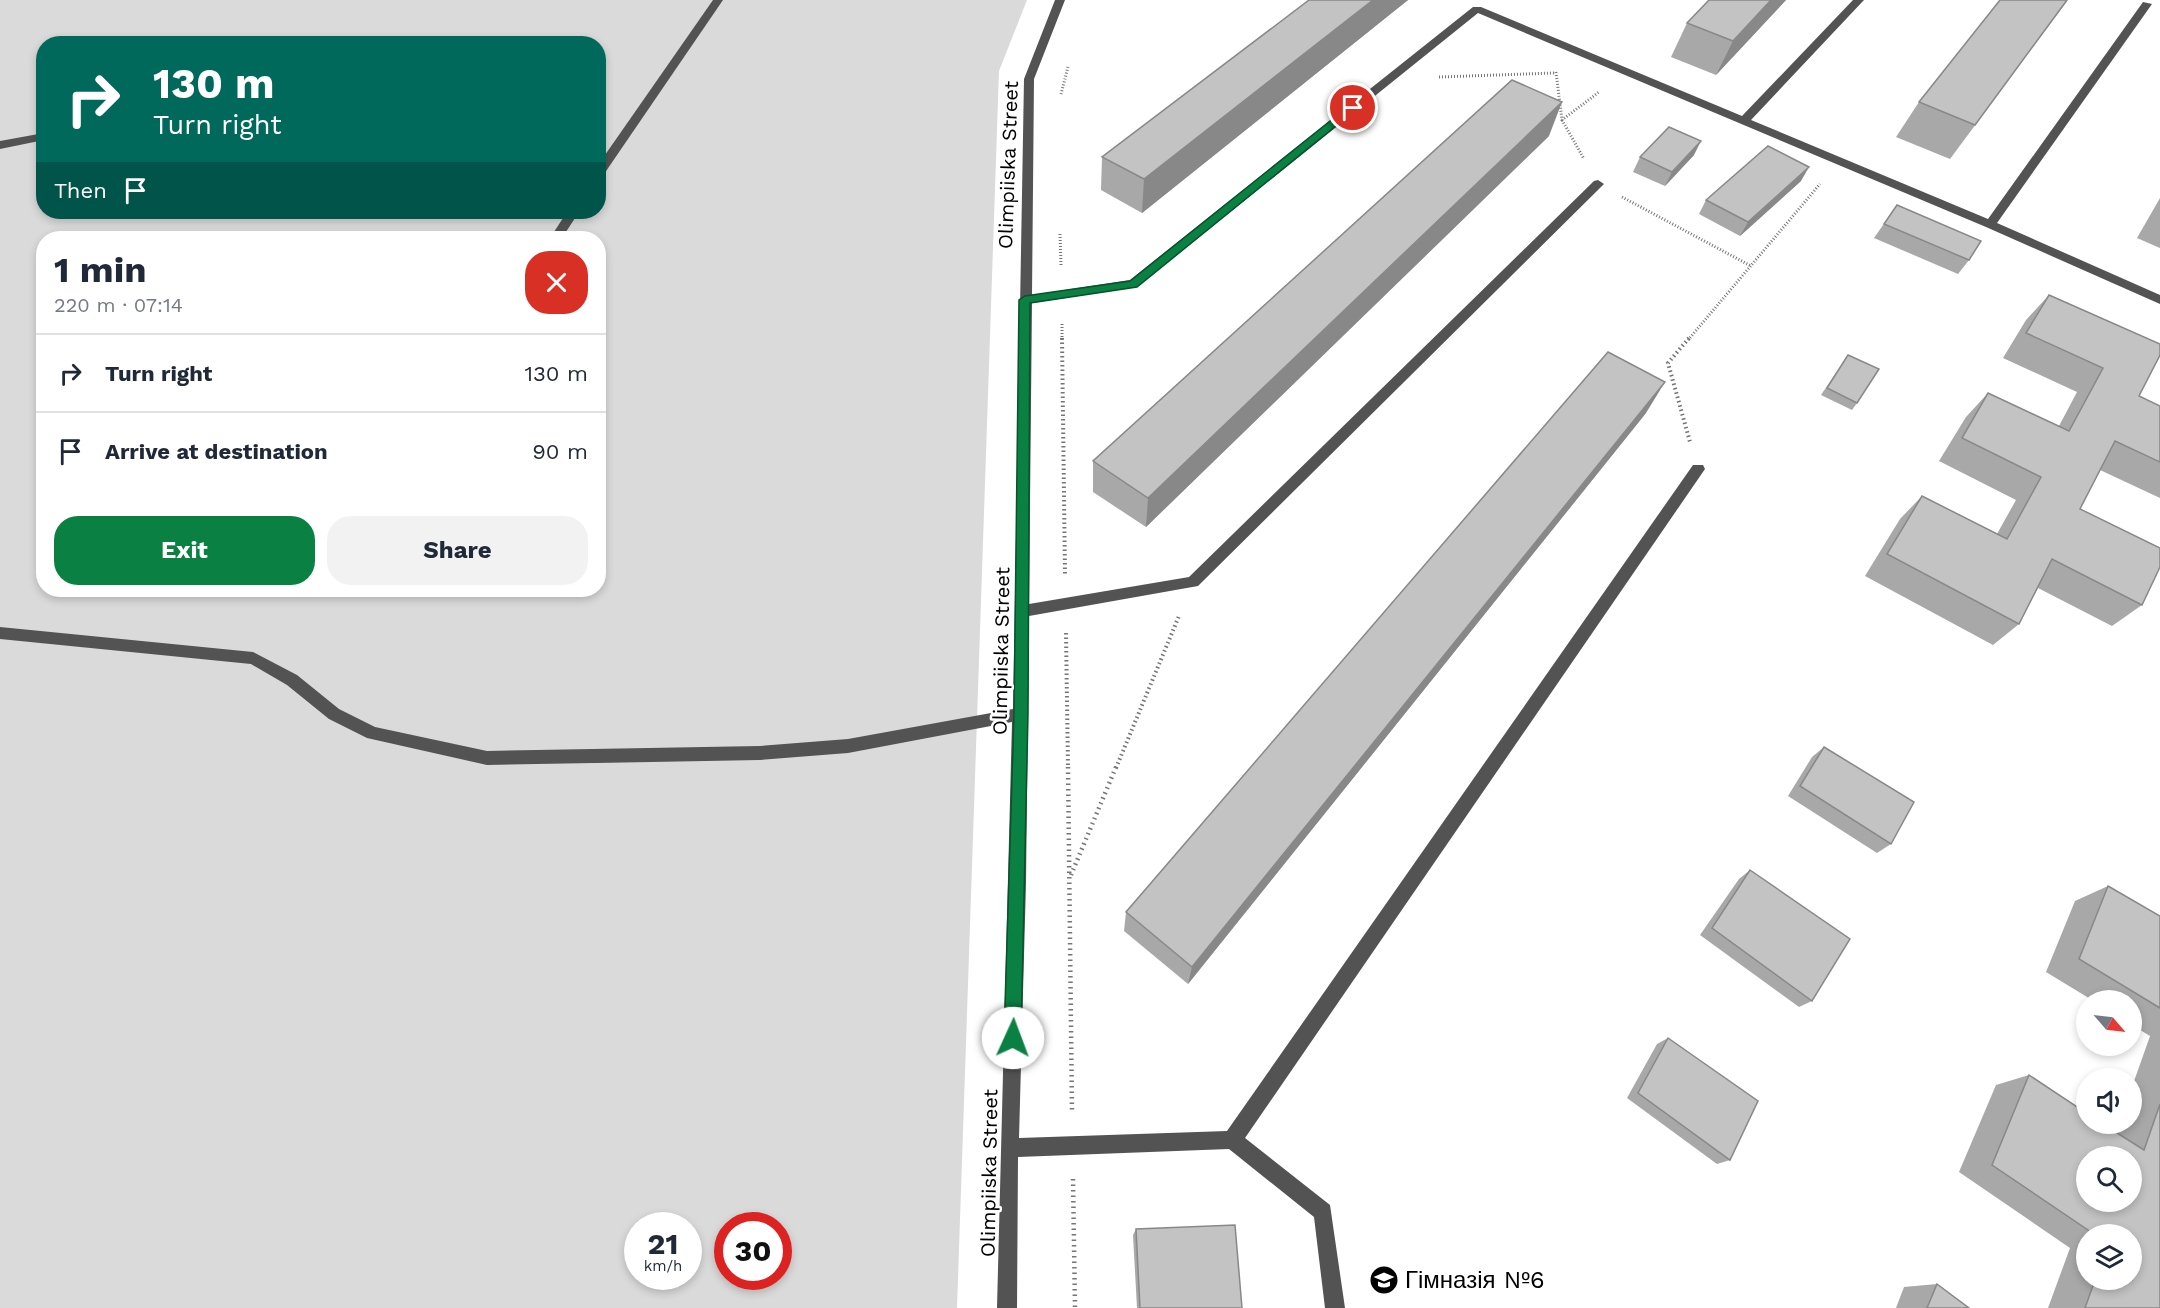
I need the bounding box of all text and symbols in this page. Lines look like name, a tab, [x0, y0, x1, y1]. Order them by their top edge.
text: 130 m	[153, 59, 275, 108]
icon: right	[54, 60, 132, 138]
street label: Olimpiiska Street	[993, 80, 1023, 249]
pin	[1327, 82, 1378, 133]
icon: arrive	[1336, 91, 1369, 124]
text: Turn right	[153, 109, 282, 141]
icon: arrive	[119, 174, 152, 207]
text: Then	[54, 178, 107, 203]
text: 1 min	[54, 249, 146, 291]
button: close	[525, 251, 588, 314]
text: 220 m · 07:14	[54, 293, 183, 317]
icon: right	[54, 357, 87, 390]
text: Turn right	[105, 361, 212, 386]
text: 130 m	[524, 361, 588, 386]
icon: arrive	[54, 435, 87, 468]
text: Arrive at destination	[105, 439, 328, 464]
text: 90 m	[532, 439, 588, 464]
button: Exit	[54, 516, 315, 585]
button: Share	[327, 516, 588, 585]
street label: Olimpiiska Street	[988, 566, 1014, 735]
north arrow	[2076, 990, 2142, 1056]
map controls	[2076, 990, 2142, 1290]
position arrow	[981, 1006, 1045, 1070]
button: sound	[2076, 1068, 2142, 1134]
street label: Olimpiiska Street	[976, 1088, 1002, 1257]
button: search	[2076, 1146, 2142, 1212]
speed limit sign: 30	[714, 1212, 792, 1290]
button: layers	[2076, 1224, 2142, 1290]
text: 21	[648, 1226, 678, 1261]
text: km/h	[644, 1257, 682, 1275]
school or university icon: Гімназія №6	[1368, 1264, 1400, 1296]
place label: Гімназія №6	[1405, 1266, 1545, 1294]

